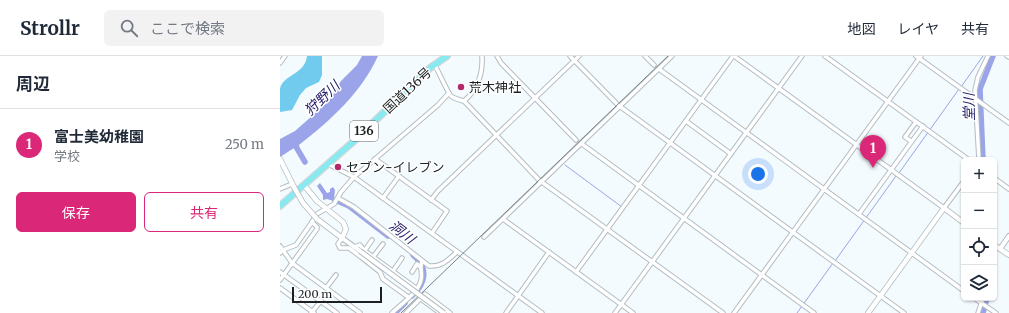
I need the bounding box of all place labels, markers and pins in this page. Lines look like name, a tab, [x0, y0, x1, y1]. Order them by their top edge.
place label: 荒木神社	[469, 79, 521, 96]
marker: 荒木神社	[456, 82, 466, 92]
pin: 1	[860, 135, 886, 168]
place label: セブン-イレブン	[346, 159, 445, 176]
marker: セブン-イレブン	[333, 162, 343, 172]

